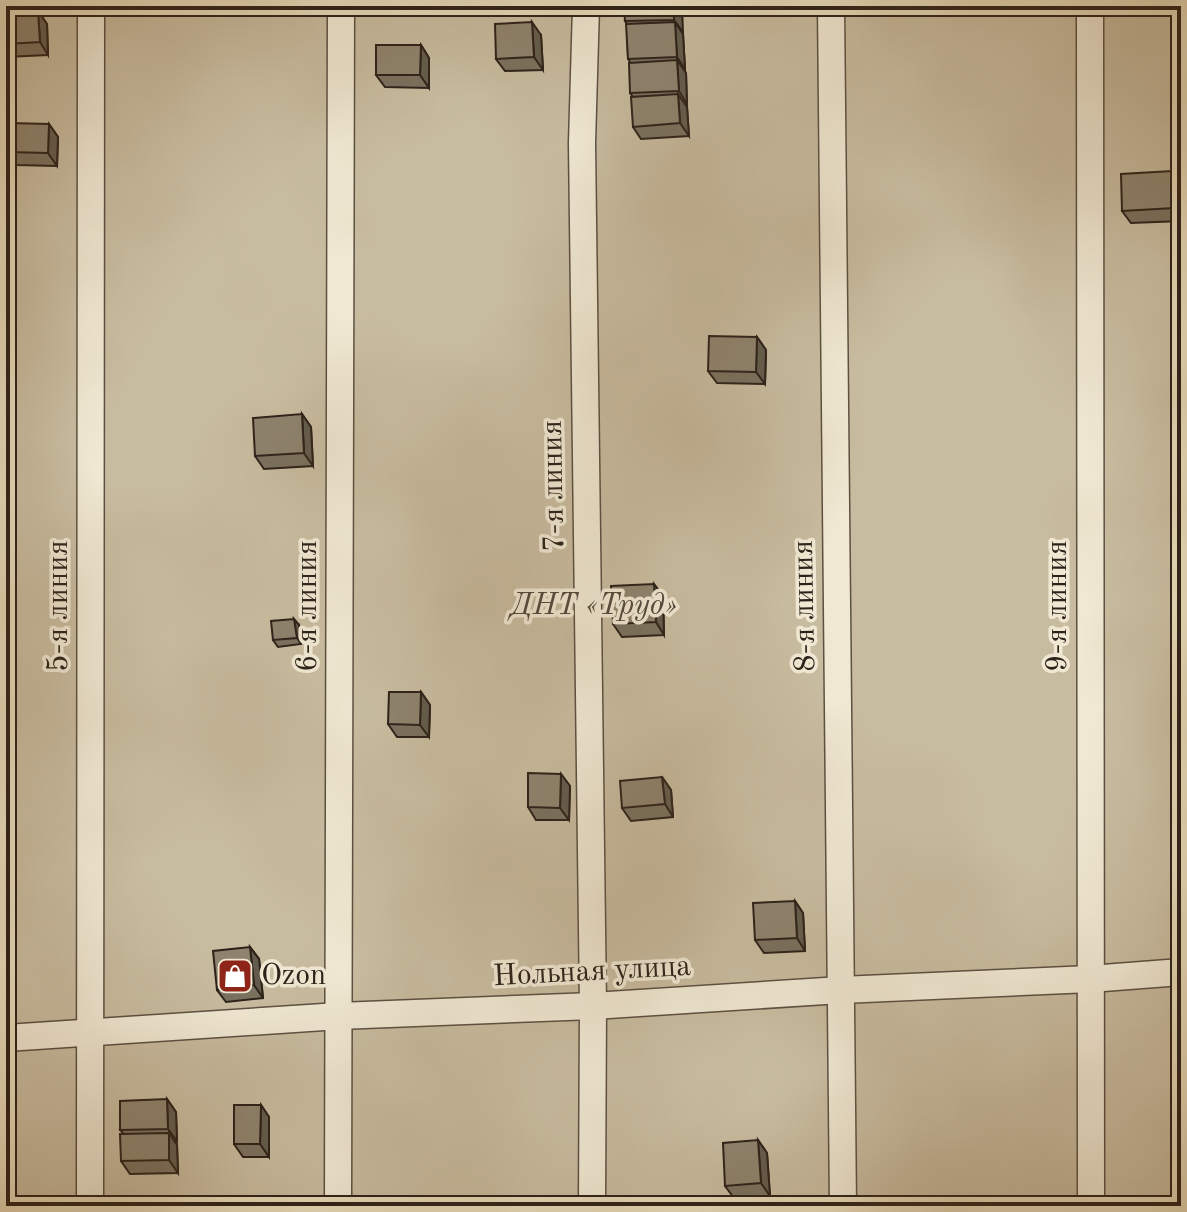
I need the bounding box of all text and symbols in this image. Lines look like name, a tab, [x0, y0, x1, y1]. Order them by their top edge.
street label: 7-я линия	[538, 420, 570, 552]
street label: 5-я линия	[44, 540, 74, 672]
street label: 6-я линия	[293, 540, 323, 672]
street label: 8-я линия	[789, 540, 821, 672]
street label: 9-я линия	[1043, 540, 1073, 672]
park label: ДНТ «Труд»	[506, 591, 678, 621]
street label: Нольная улица	[492, 952, 692, 992]
shop icon: Ozon	[216, 957, 254, 995]
place label: Ozon	[261, 961, 326, 991]

